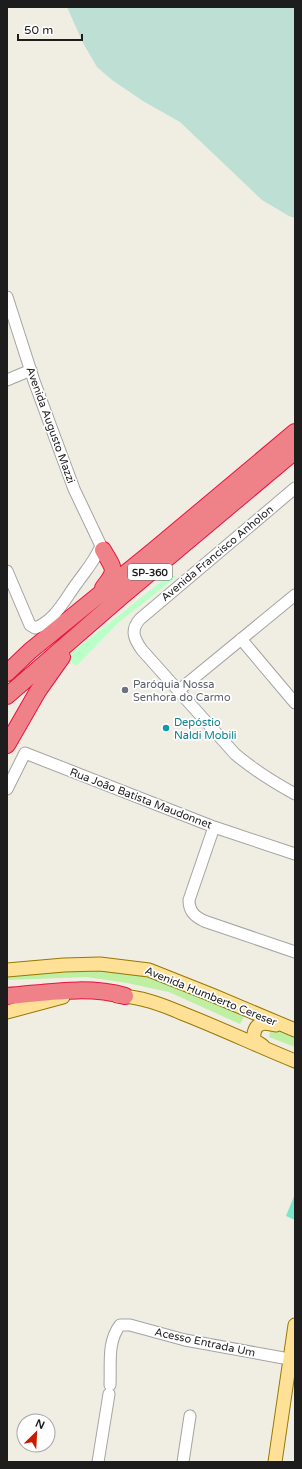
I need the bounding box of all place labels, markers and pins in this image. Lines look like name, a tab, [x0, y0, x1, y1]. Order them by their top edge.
place label: Paróquia Nossa Senhora do Carmo	[133, 678, 231, 704]
marker: Paróquia Nossa Senhora do Carmo	[120, 685, 130, 695]
place label: Depóstio Naldi Mobili	[174, 716, 237, 742]
marker: Depóstio Naldi Mobili	[161, 723, 171, 733]

